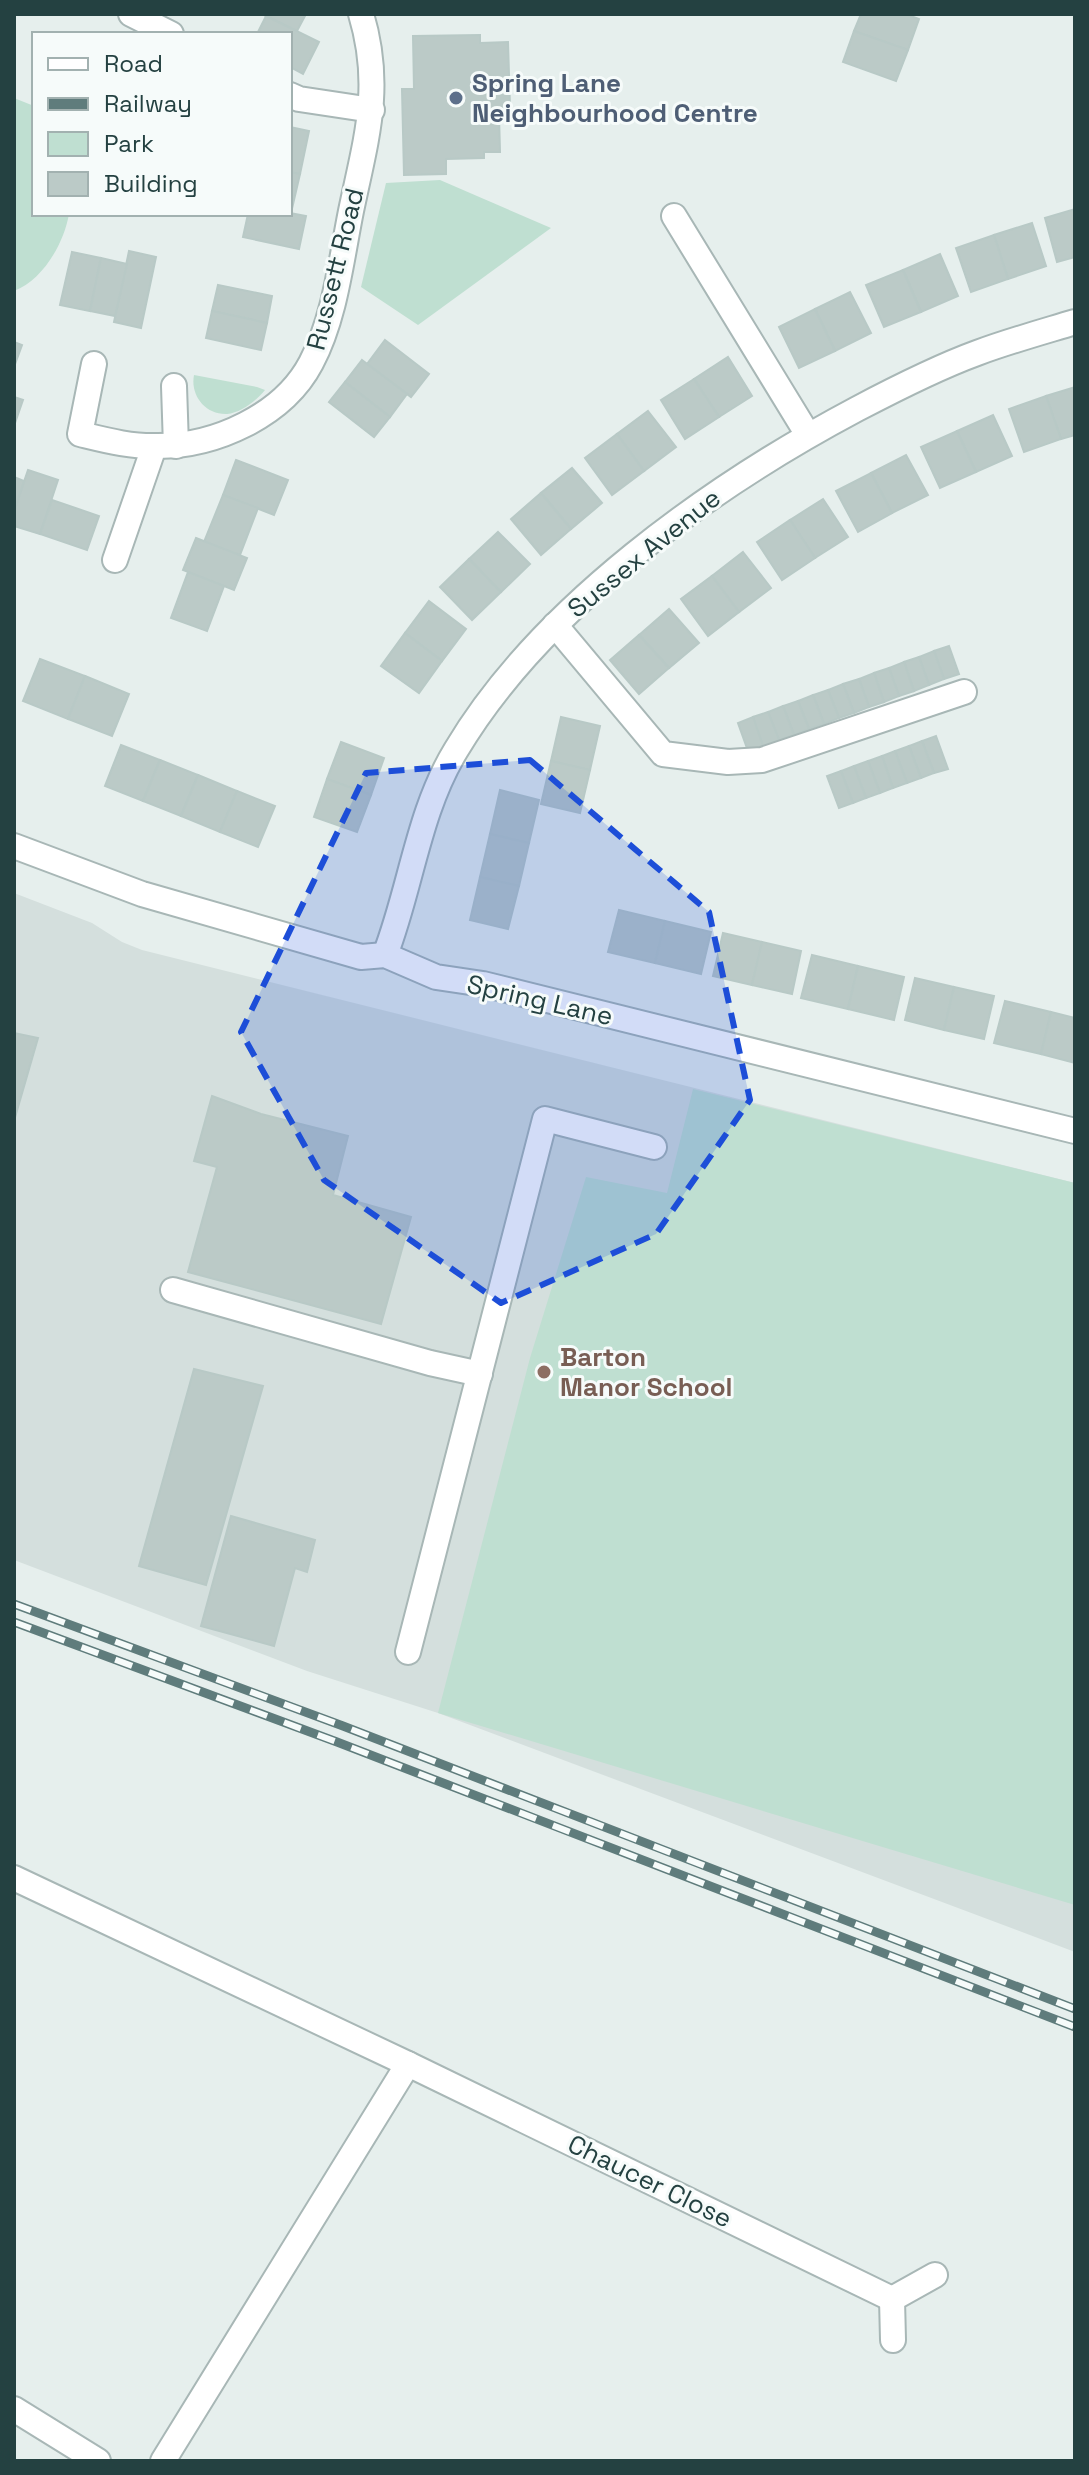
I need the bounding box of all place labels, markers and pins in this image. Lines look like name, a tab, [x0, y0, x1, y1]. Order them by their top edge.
place label: Spring Lane Neighbourhood Centre	[472, 66, 758, 130]
marker: Spring Lane Neighbourhood Centre	[447, 89, 465, 107]
place label: Barton Manor School	[560, 1340, 733, 1404]
marker: Barton Manor School	[535, 1363, 553, 1381]

